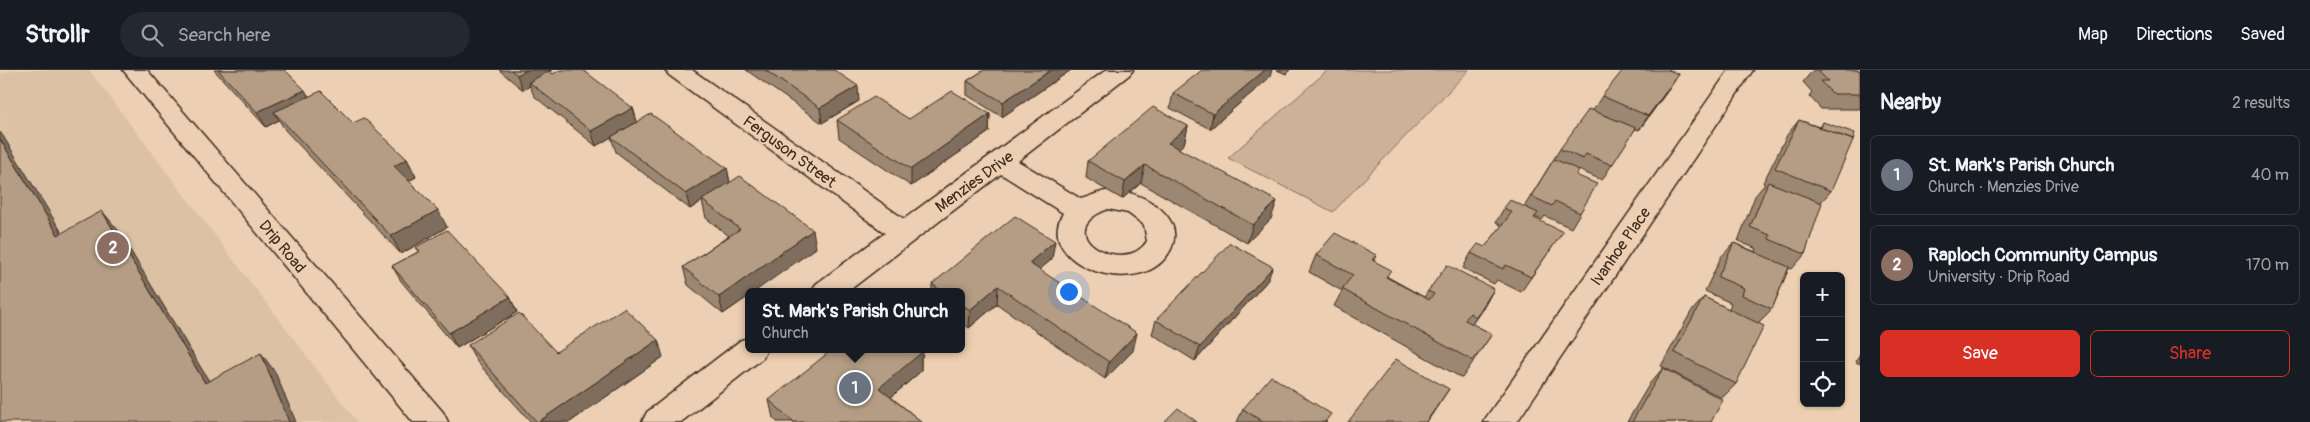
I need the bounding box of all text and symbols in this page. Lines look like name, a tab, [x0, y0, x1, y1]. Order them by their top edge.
search box	[120, 12, 470, 57]
text: Strollr	[25, 20, 90, 49]
icon: search	[138, 21, 166, 49]
text: Search here	[178, 23, 270, 47]
text: Map	[2078, 23, 2108, 46]
text: Directions	[2136, 23, 2212, 46]
text: Saved	[2240, 23, 2285, 46]
text: Nearby	[1880, 89, 1941, 116]
text: 2 results	[2232, 93, 2290, 113]
street label: Ferguson Street	[739, 111, 840, 193]
street label: Menzies Drive	[931, 147, 1018, 217]
text: St. Mark's Parish Church	[1928, 153, 2114, 177]
text: 1	[1894, 165, 1900, 185]
text: 40 m	[2251, 165, 2289, 185]
text: Church · Menzies Drive	[1928, 177, 2079, 197]
street label: Ivanhoe Place	[1586, 203, 1655, 290]
street label: Drip Road	[254, 216, 310, 277]
pin: 2	[97, 229, 129, 267]
text: Raploch Community Campus	[1928, 243, 2157, 267]
text: 2	[1893, 255, 1901, 275]
text: 170 m	[2246, 255, 2289, 275]
text: University · Drip Road	[1928, 267, 2070, 287]
map controls	[1800, 272, 1845, 407]
button: +	[1800, 272, 1845, 317]
your location	[1056, 279, 1082, 305]
popup	[745, 288, 965, 353]
text: St. Mark's Parish Church	[762, 299, 948, 323]
button: −	[1800, 317, 1845, 362]
text: Church	[762, 323, 809, 343]
button: Save	[1880, 330, 2080, 377]
button: Share	[2090, 330, 2290, 377]
button: locate	[1800, 362, 1845, 407]
pin: 1	[839, 369, 871, 407]

